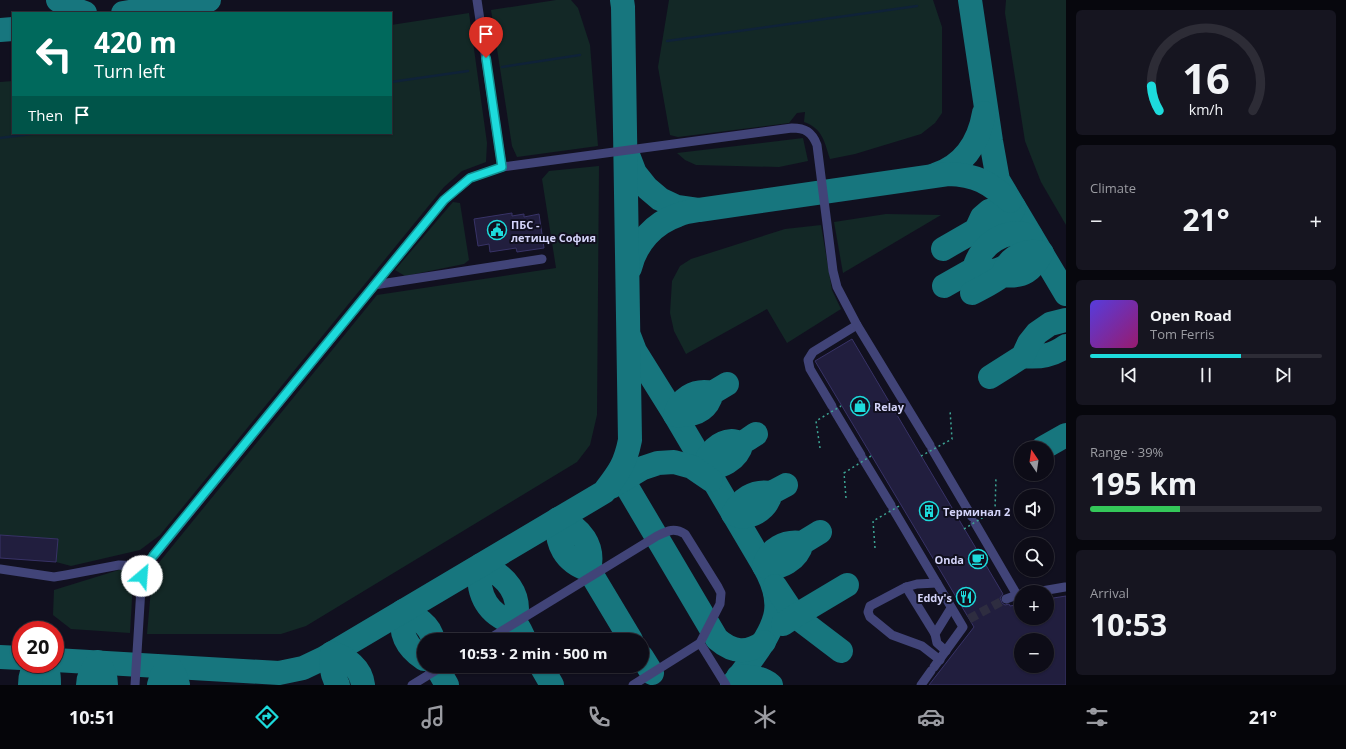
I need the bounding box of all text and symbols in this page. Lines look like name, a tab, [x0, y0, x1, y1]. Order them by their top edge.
pin	[469, 17, 503, 58]
text: 420 m	[94, 23, 177, 61]
icon: arrive	[475, 23, 497, 45]
icon: left	[28, 28, 80, 80]
text: 16	[1182, 49, 1230, 105]
text: Turn left	[94, 59, 165, 83]
text: km/h	[1189, 99, 1223, 118]
icon: arrive	[71, 104, 93, 126]
text: Then	[28, 105, 63, 125]
text: Climate	[1090, 179, 1136, 197]
text: 21°	[1182, 199, 1230, 240]
text: −	[1090, 205, 1103, 235]
text: +	[1309, 205, 1322, 235]
place label: ПБС - летище София	[511, 217, 596, 245]
public building icon: ПБС - летище София	[486, 219, 508, 241]
text: Open Road	[1150, 305, 1232, 325]
text: Tom Ferris	[1150, 325, 1215, 343]
icon: previous	[1118, 364, 1140, 386]
icon: pause	[1195, 364, 1217, 386]
icon: next	[1272, 364, 1294, 386]
shop icon: Relay	[849, 395, 871, 417]
place label: Relay	[874, 399, 905, 414]
north arrow	[1014, 441, 1054, 481]
map controls	[1014, 441, 1054, 673]
text: Range · 39%	[1090, 443, 1163, 461]
text: 195 km	[1090, 463, 1197, 504]
button: sound	[1014, 489, 1054, 529]
building icon: Терминал 2	[918, 500, 940, 522]
place label: Терминал 2	[943, 504, 1010, 519]
button: search	[1014, 537, 1054, 577]
cafe icon: Onda	[967, 548, 989, 570]
place label: Onda	[934, 552, 964, 567]
position arrow	[121, 555, 163, 597]
text: Arrival	[1090, 584, 1129, 602]
button: +	[1014, 585, 1054, 625]
restaurant icon: Eddy's	[955, 586, 977, 608]
place label: Eddy's	[917, 590, 953, 605]
text: 10:53	[1090, 604, 1167, 645]
speed limit sign: 20	[12, 621, 64, 673]
button: −	[1014, 633, 1054, 673]
text: 10:53 · 2 min · 500 m	[459, 643, 607, 663]
icon: directions	[253, 703, 281, 731]
icon: music	[419, 703, 447, 731]
icon: phone	[585, 703, 613, 731]
icon: climate	[751, 703, 779, 731]
icon: car	[917, 703, 945, 731]
icon: filters	[1083, 703, 1111, 731]
text: 10:51	[69, 705, 115, 729]
text: 21°	[1249, 705, 1277, 729]

